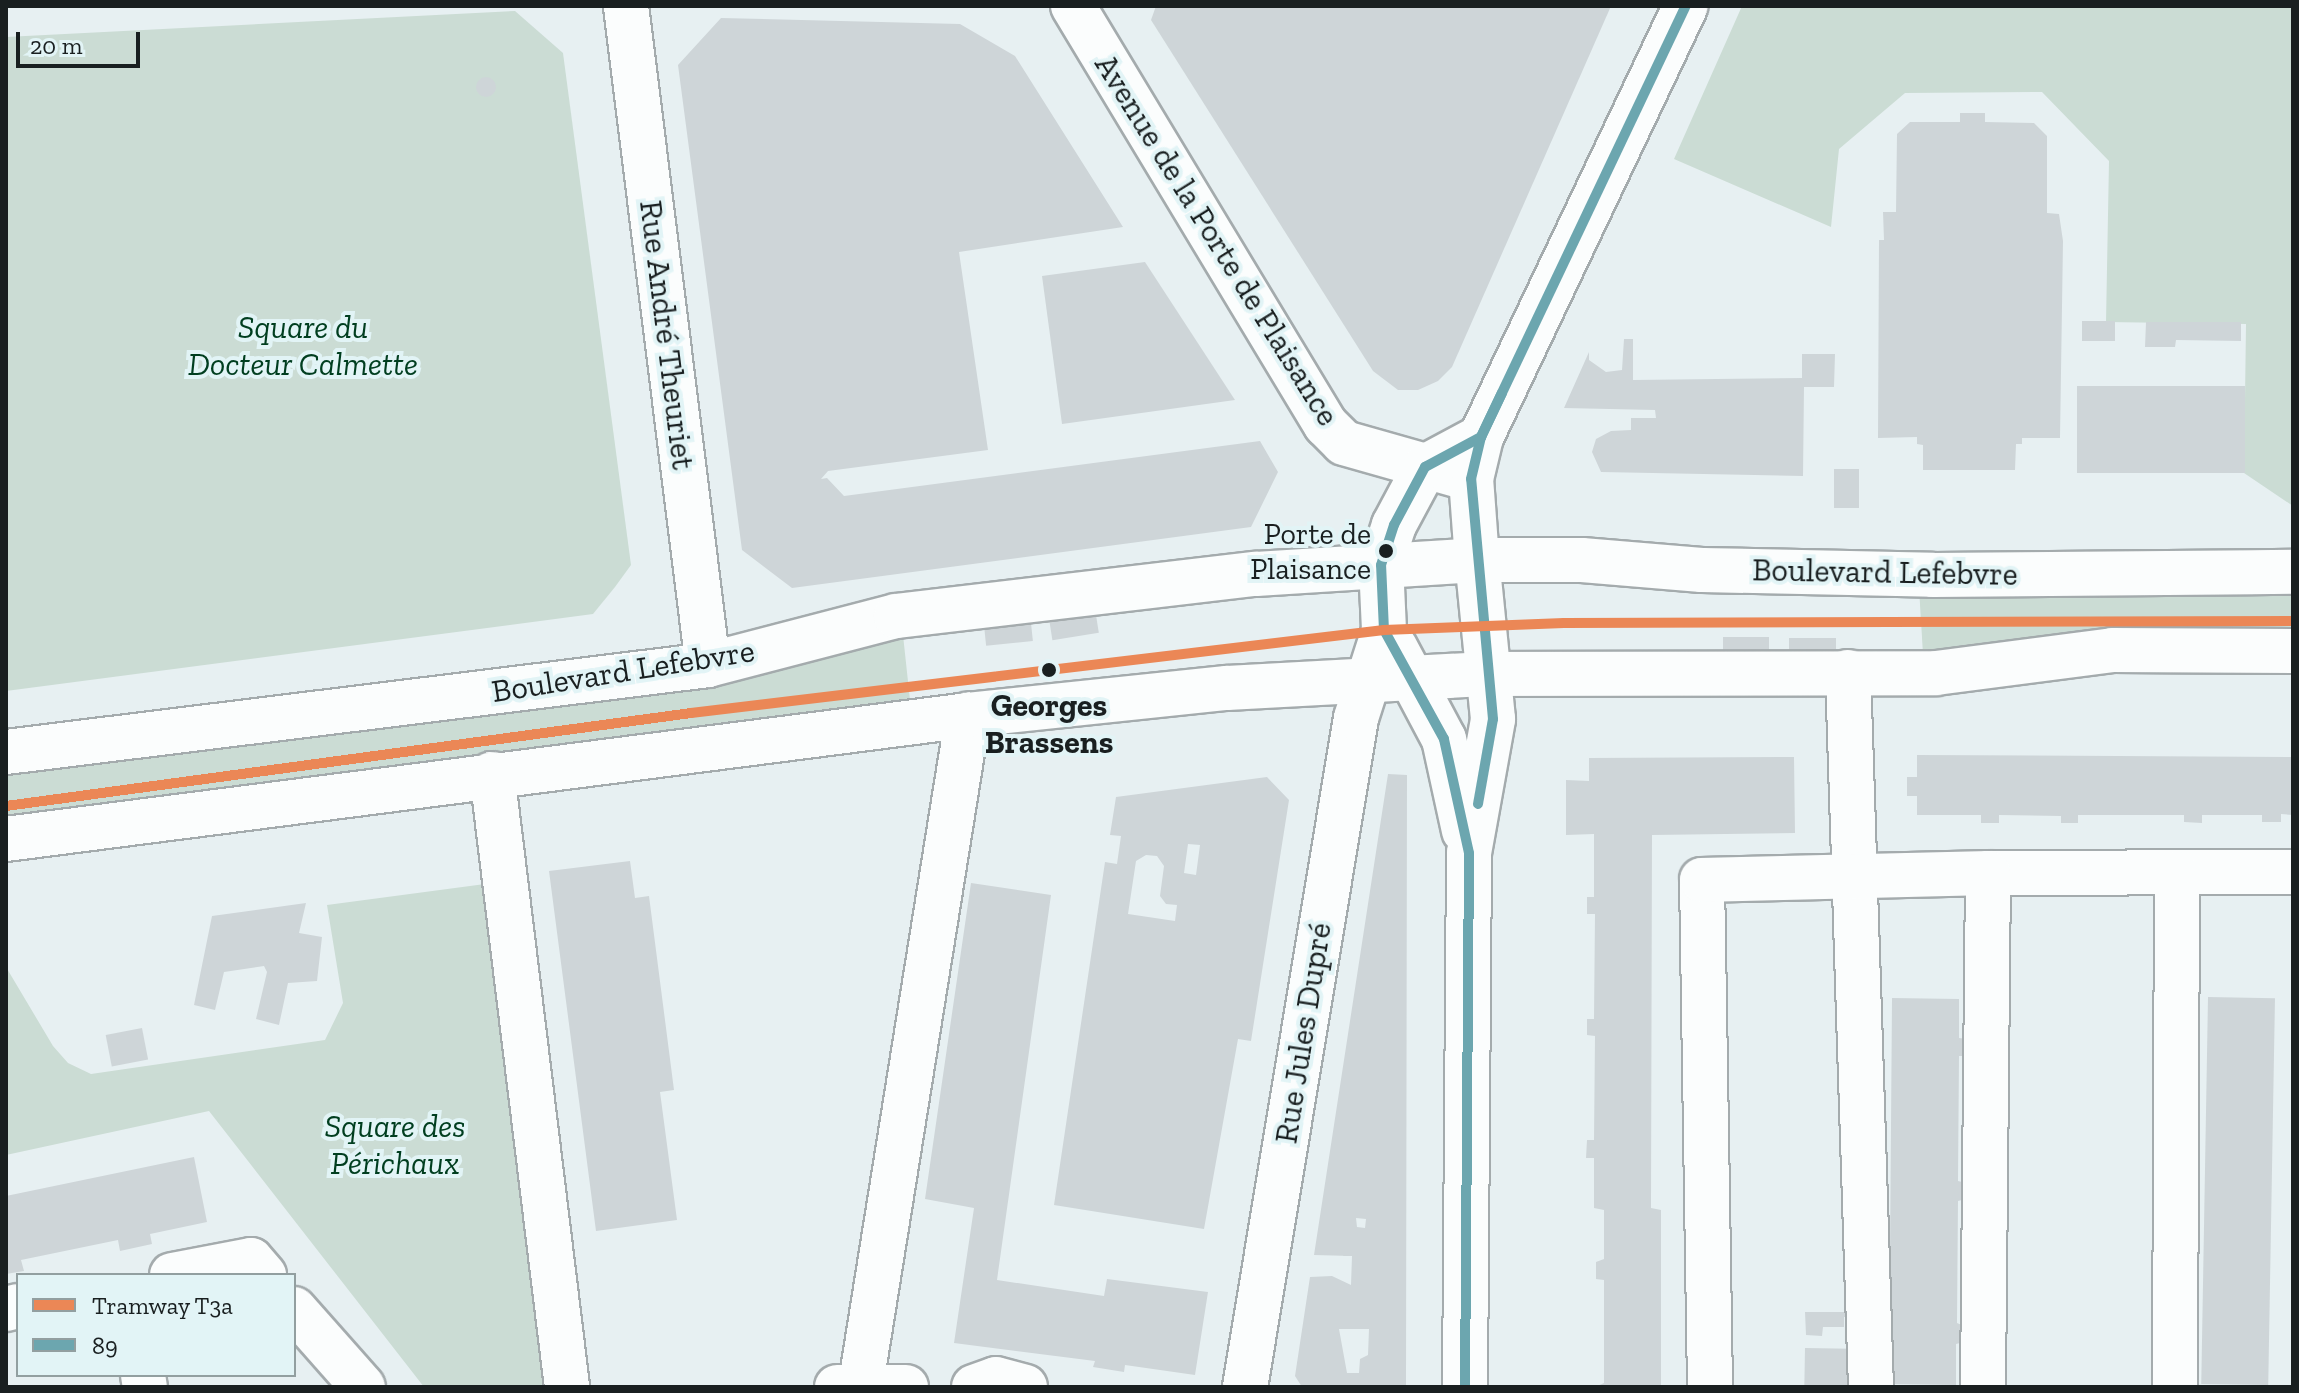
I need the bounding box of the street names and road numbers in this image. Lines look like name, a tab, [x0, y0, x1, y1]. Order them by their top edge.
street label: Avenue de la Porte de Plaisance	[1087, 47, 1347, 433]
street label: Rue André Theuriet	[631, 197, 703, 473]
street label: Boulevard Lefebvre	[1752, 550, 2018, 594]
street label: Boulevard Lefebvre	[489, 631, 757, 711]
street label: Rue Jules Dupré	[1267, 920, 1339, 1146]

